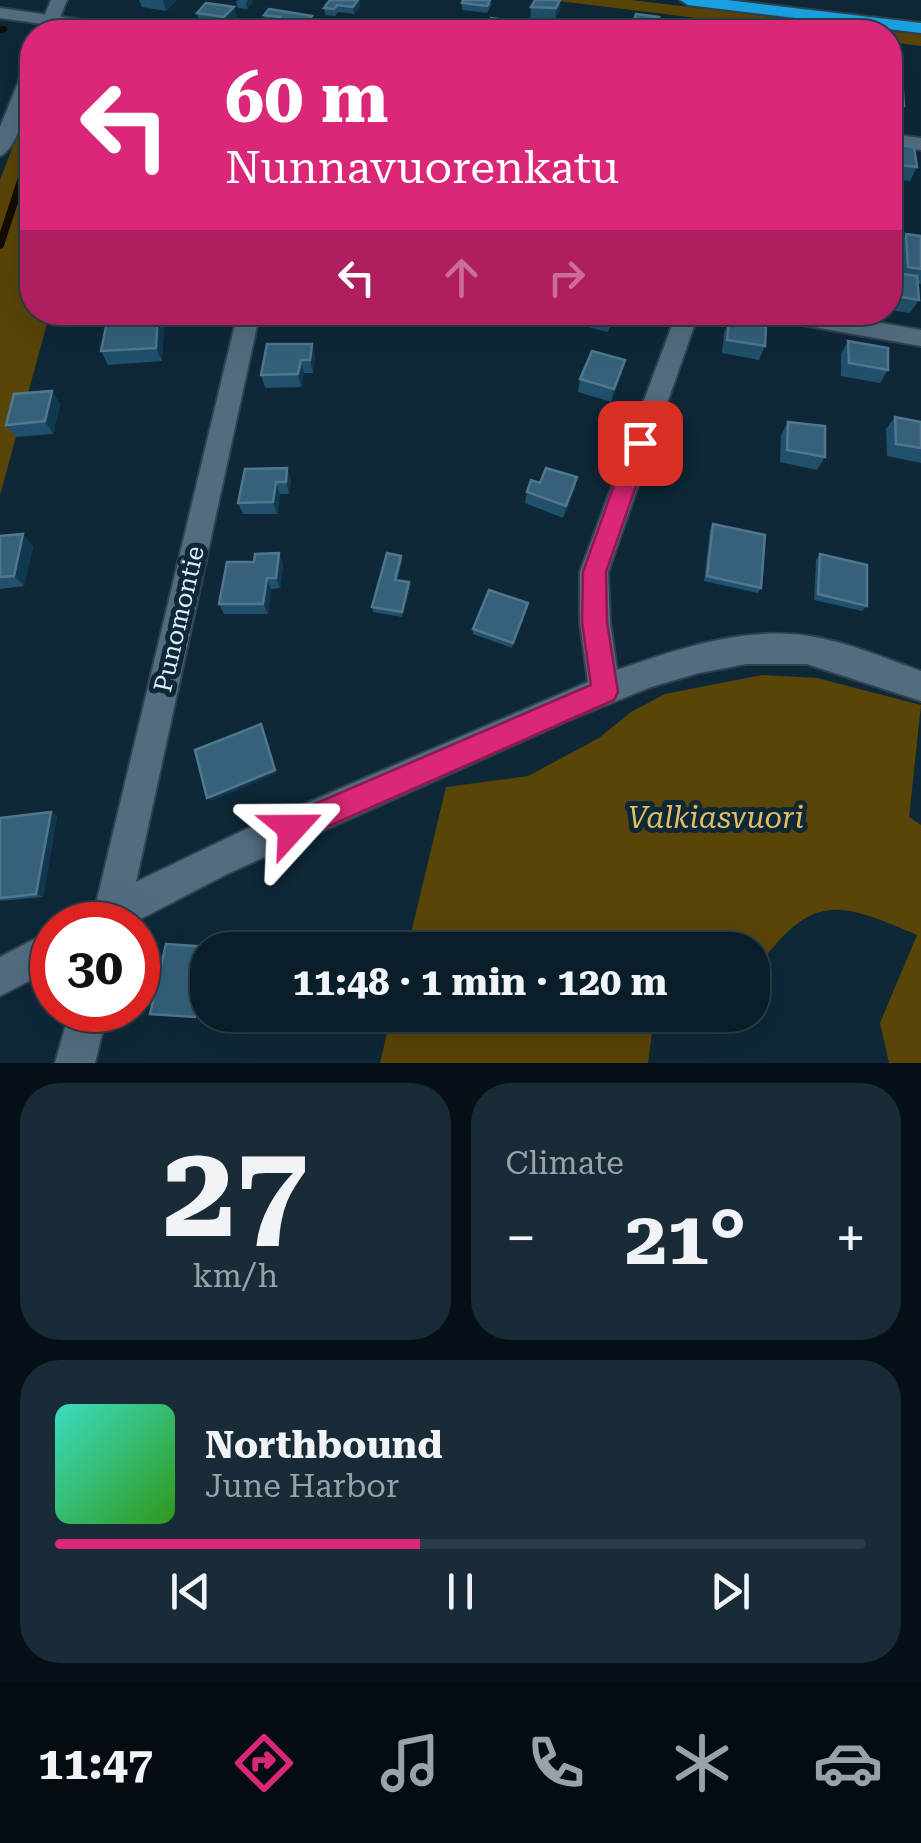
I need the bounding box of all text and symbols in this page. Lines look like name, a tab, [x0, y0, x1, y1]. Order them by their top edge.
text: 60 m	[225, 57, 389, 139]
icon: left	[60, 60, 190, 190]
text: Nunnavuorenkatu	[225, 141, 619, 194]
icon: left	[329, 250, 384, 305]
icon: ahead	[434, 250, 489, 305]
icon: right	[539, 250, 594, 305]
pin	[598, 401, 683, 486]
icon: arrive	[613, 416, 668, 471]
street label: Punomontie	[148, 543, 210, 695]
position arrow	[240, 776, 344, 880]
park label: Valkiasvuori	[628, 800, 804, 835]
speed limit sign: 30	[30, 902, 160, 1032]
text: 11:48 · 1 min · 120 m	[293, 960, 667, 1004]
text: 27	[162, 1115, 308, 1268]
text: Climate	[506, 1144, 624, 1182]
text: 21°	[625, 1194, 746, 1282]
text: −	[506, 1206, 536, 1270]
text: +	[835, 1206, 866, 1270]
text: km/h	[192, 1257, 278, 1295]
text: Northbound	[205, 1423, 443, 1467]
text: June Harbor	[205, 1467, 399, 1505]
icon: previous	[163, 1564, 218, 1619]
icon: pause	[433, 1564, 488, 1619]
icon: next	[703, 1564, 758, 1619]
icon: directions	[229, 1728, 299, 1798]
icon: music	[375, 1728, 445, 1798]
icon: phone	[521, 1728, 591, 1798]
icon: climate	[667, 1728, 737, 1798]
icon: car	[813, 1728, 883, 1798]
text: 11:47	[38, 1737, 153, 1790]

